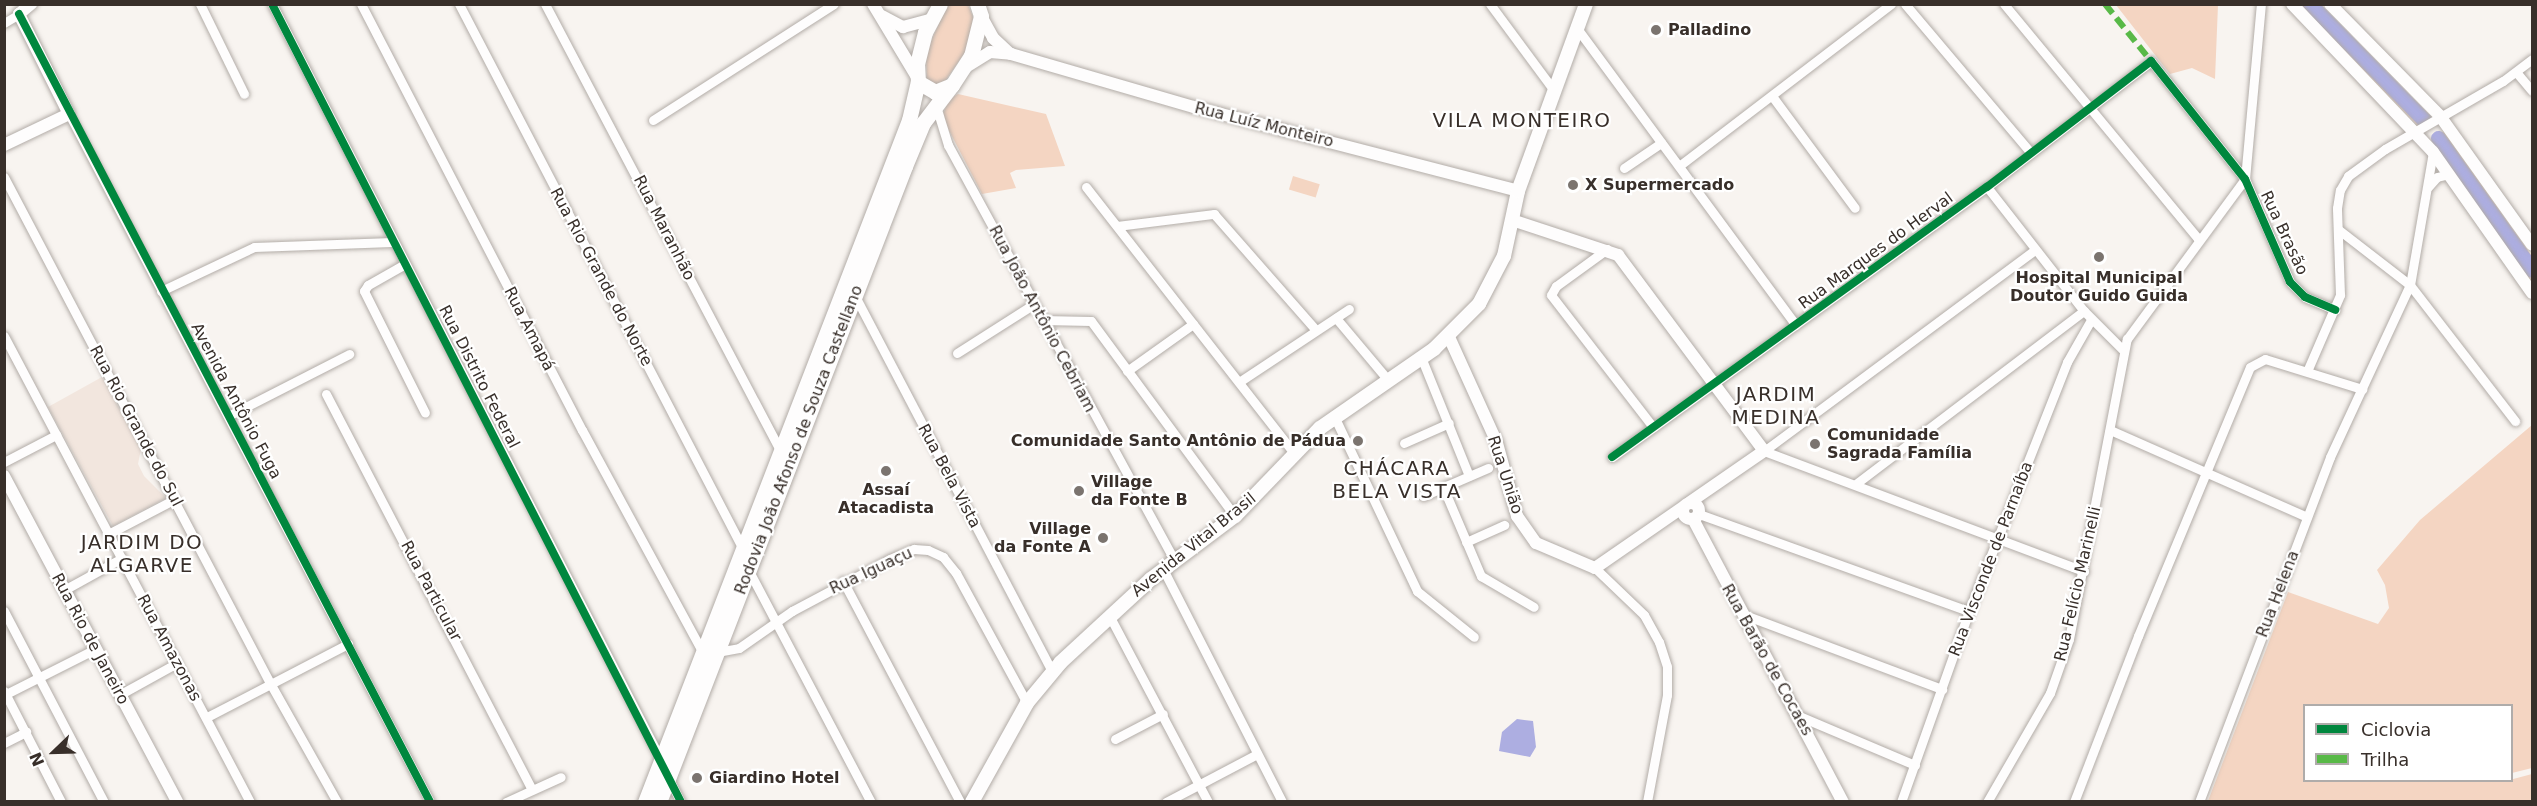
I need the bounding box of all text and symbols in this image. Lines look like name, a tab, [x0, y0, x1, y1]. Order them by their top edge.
place label: Palladino	[1668, 20, 1751, 40]
marker: Palladino	[1649, 23, 1663, 37]
street label: Rua Luíz Monteiro	[1193, 98, 1335, 152]
district label: VILA MONTEIRO	[1432, 108, 1612, 132]
street label: Rua Maranhão	[629, 172, 699, 284]
place label: X Supermercado	[1585, 175, 1734, 195]
marker: X Supermercado	[1566, 178, 1580, 192]
street label: Rua Rio Grande do Norte	[546, 184, 656, 370]
street label: Rua Brasão	[2256, 188, 2312, 278]
street label: Rua Marques do Herval	[1795, 189, 1957, 313]
street label: Rua João Antônio Cebriam	[985, 222, 1099, 416]
marker: Hospital Municipal Doutor Guido Guida	[2090, 248, 2108, 266]
place label: Hospital Municipal Doutor Guido Guida	[2010, 268, 2188, 306]
street label: Rodovia João Afonso de Souza Castellano	[731, 283, 867, 597]
street label: Rua Amapá	[500, 284, 558, 374]
street label: Rua Distrito Federal	[435, 302, 523, 452]
street label: Avenida Antônio Fuga	[187, 320, 285, 482]
street label: Rua Rio Grande do Sul	[85, 342, 187, 510]
district label: JARDIM MEDINA	[1732, 382, 1820, 429]
street label: Rua Bela Vista	[914, 421, 984, 531]
place label: Comunidade Sagrada Família	[1827, 425, 1972, 463]
place label: Comunidade Santo Antônio de Pádua	[1011, 431, 1346, 451]
street label: Rua União	[1483, 433, 1527, 517]
marker: Comunidade Santo Antônio de Pádua	[1351, 434, 1365, 448]
marker: Comunidade Sagrada Família	[1808, 437, 1822, 451]
district label: CHÁCARA BELA VISTA	[1332, 456, 1462, 503]
street label: Rua Visconde de Parnaíba	[1945, 459, 2037, 659]
marker: Assaí Atacadista	[879, 464, 893, 478]
place label: Village da Fonte B	[1091, 472, 1188, 510]
place label: Assaí Atacadista	[838, 480, 934, 518]
marker: Village da Fonte B	[1072, 484, 1086, 498]
street label: Avenida Vital Brasil	[1128, 489, 1260, 601]
street label: Rua Felício Marinelli	[2051, 505, 2105, 663]
place label: Village da Fonte A	[994, 519, 1091, 557]
district label: JARDIM DO ALGARVE	[81, 530, 203, 577]
marker: Village da Fonte A	[1096, 531, 1110, 545]
street label: Rua Particular	[396, 537, 466, 645]
street label: Rua Iguaçu	[827, 543, 915, 599]
street label: Rua Helena	[2253, 548, 2303, 640]
street label: Rua Rio de Janeiro	[47, 570, 133, 708]
street label: Rua Barão de Cocaes	[1717, 581, 1817, 739]
street label: Rua Amazonas	[133, 591, 205, 705]
legend	[2303, 704, 2513, 782]
text: Ciclovia	[2361, 719, 2431, 740]
north arrow	[24, 722, 84, 782]
text: N	[26, 749, 48, 769]
text: Trilha	[2361, 749, 2409, 770]
place label: Giardino Hotel	[709, 768, 840, 788]
marker: Giardino Hotel	[690, 771, 704, 785]

